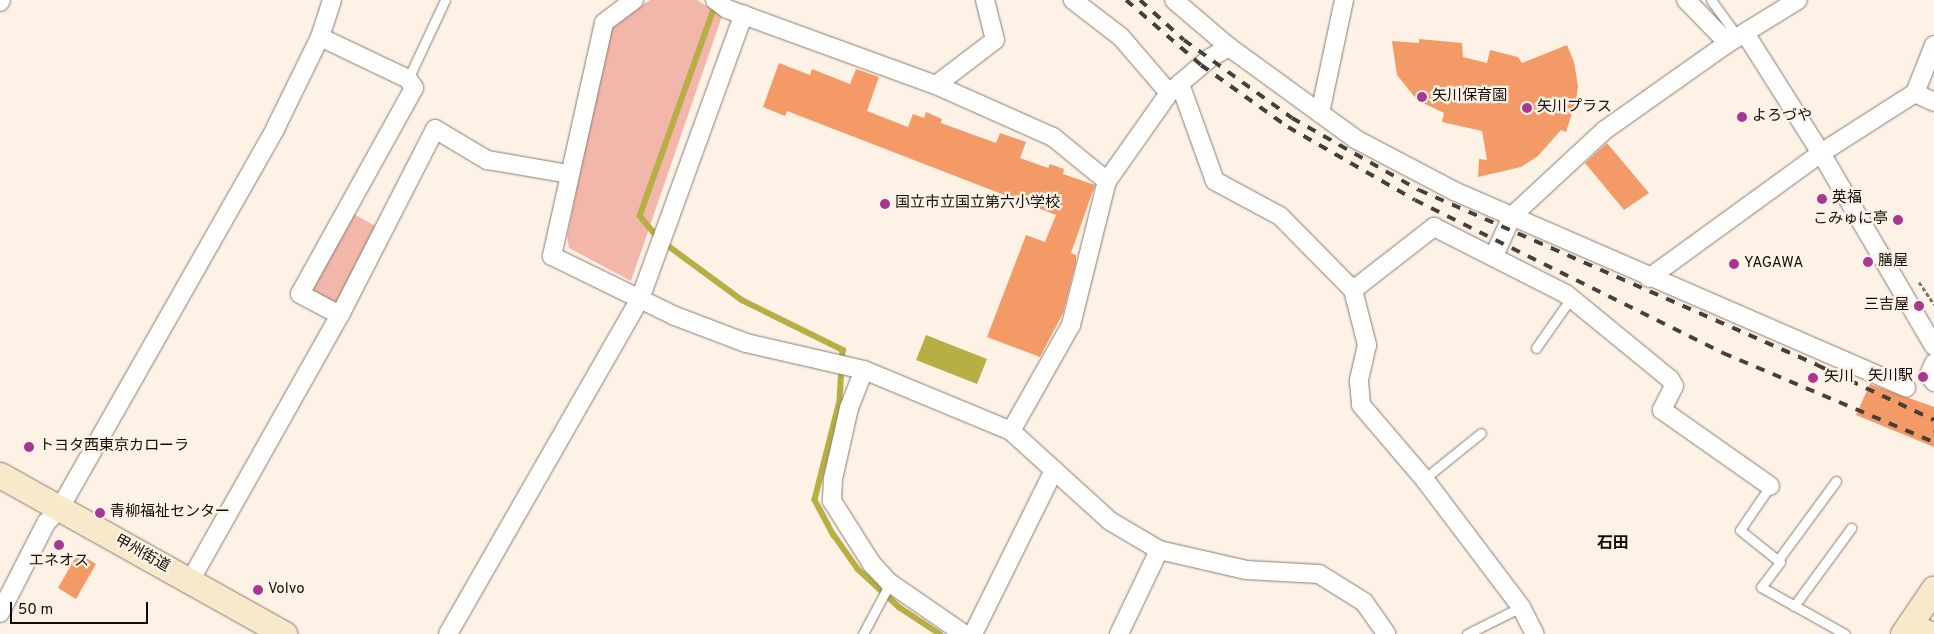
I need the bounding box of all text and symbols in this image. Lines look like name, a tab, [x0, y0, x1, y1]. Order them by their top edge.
place label: 矢川保育園	[1432, 88, 1507, 106]
marker: 矢川保育園	[1416, 91, 1428, 103]
place label: 矢川プラス	[1537, 99, 1612, 117]
marker: 矢川プラス	[1521, 102, 1533, 114]
place label: よろづや	[1752, 108, 1812, 126]
marker: よろづや	[1736, 111, 1748, 123]
place label: 英福	[1832, 190, 1862, 208]
marker: 英福	[1816, 193, 1828, 205]
place label: 国立市立国立第六小学校	[895, 195, 1060, 213]
marker: 国立市立国立第六小学校	[879, 198, 891, 210]
place label: こみゅに亭	[1813, 211, 1888, 229]
marker: こみゅに亭	[1892, 214, 1904, 226]
place label: 膳屋	[1878, 253, 1908, 271]
place label: YAGAWA	[1744, 255, 1803, 273]
marker: 膳屋	[1862, 256, 1874, 268]
marker: YAGAWA	[1728, 258, 1740, 270]
place label: 三吉屋	[1864, 297, 1909, 315]
marker: 三吉屋	[1913, 300, 1925, 312]
place label: 矢川駅	[1868, 368, 1913, 386]
place label: 矢川	[1824, 369, 1854, 387]
marker: 矢川	[1806, 371, 1820, 385]
marker: 矢川駅	[1917, 371, 1929, 383]
place label: トヨタ西東京カローラ	[39, 438, 189, 456]
marker: トヨタ西東京カローラ	[23, 441, 35, 453]
place label: 青柳福祉センター	[110, 504, 230, 522]
marker: 青柳福祉センター	[94, 507, 106, 519]
street label: 甲州街道	[111, 532, 173, 576]
district label: 石田	[1597, 534, 1629, 554]
marker: エネオス	[53, 539, 65, 551]
place label: エネオス	[29, 553, 89, 571]
place label: Volvo	[268, 581, 305, 599]
marker: Volvo	[252, 584, 264, 596]
scale bar	[12, 592, 150, 624]
text: 50 m	[18, 601, 53, 620]

